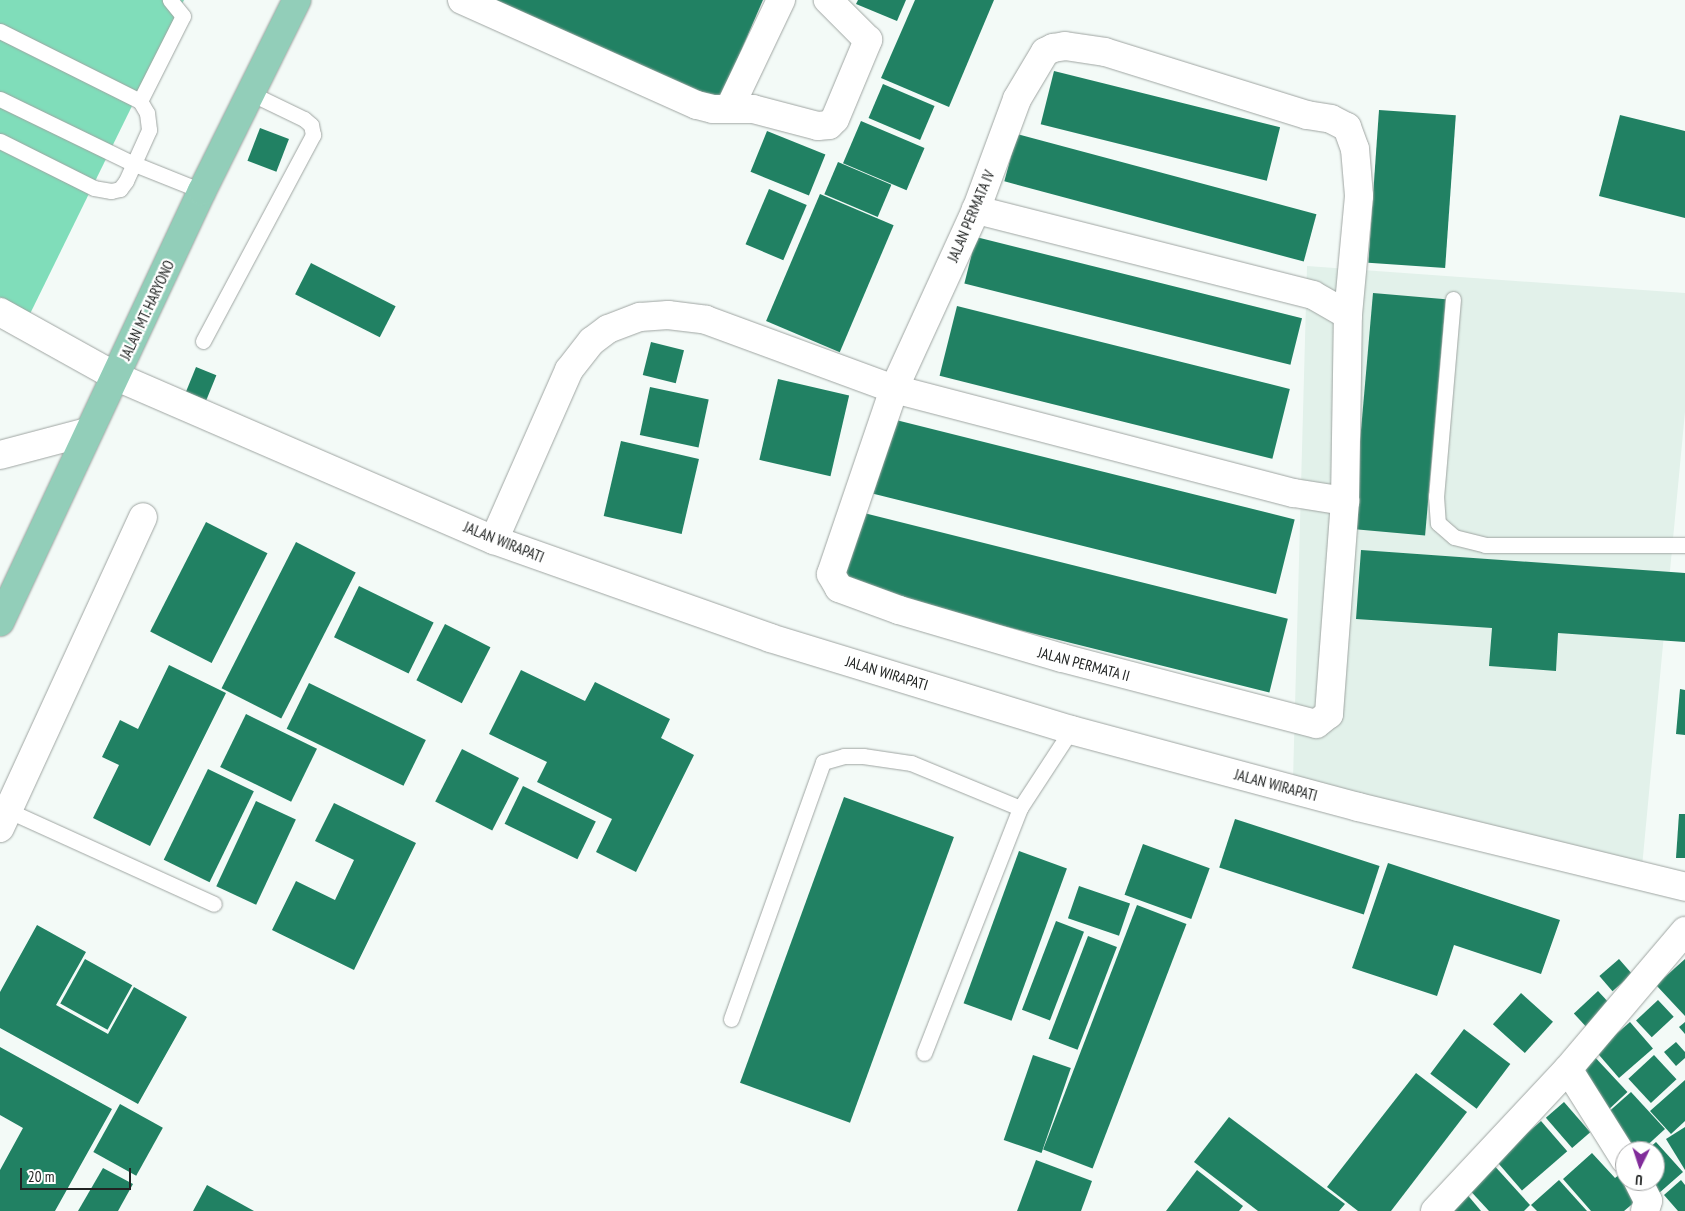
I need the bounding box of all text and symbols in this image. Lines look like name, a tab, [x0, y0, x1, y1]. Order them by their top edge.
street label: JALAN PERMATA IV	[944, 167, 998, 265]
street label: JALAN MT. HARYONO	[116, 257, 178, 363]
street label: JALAN WIRAPATI	[461, 518, 547, 566]
street label: JALAN PERMATA II	[1036, 643, 1132, 685]
street label: JALAN WIRAPATI	[844, 652, 930, 694]
street label: JALAN WIRAPATI	[1232, 765, 1320, 805]
north arrow	[1615, 1141, 1665, 1191]
scale bar	[22, 1158, 134, 1190]
text: 20 m	[28, 1167, 54, 1186]
text: U	[1635, 1171, 1643, 1189]

